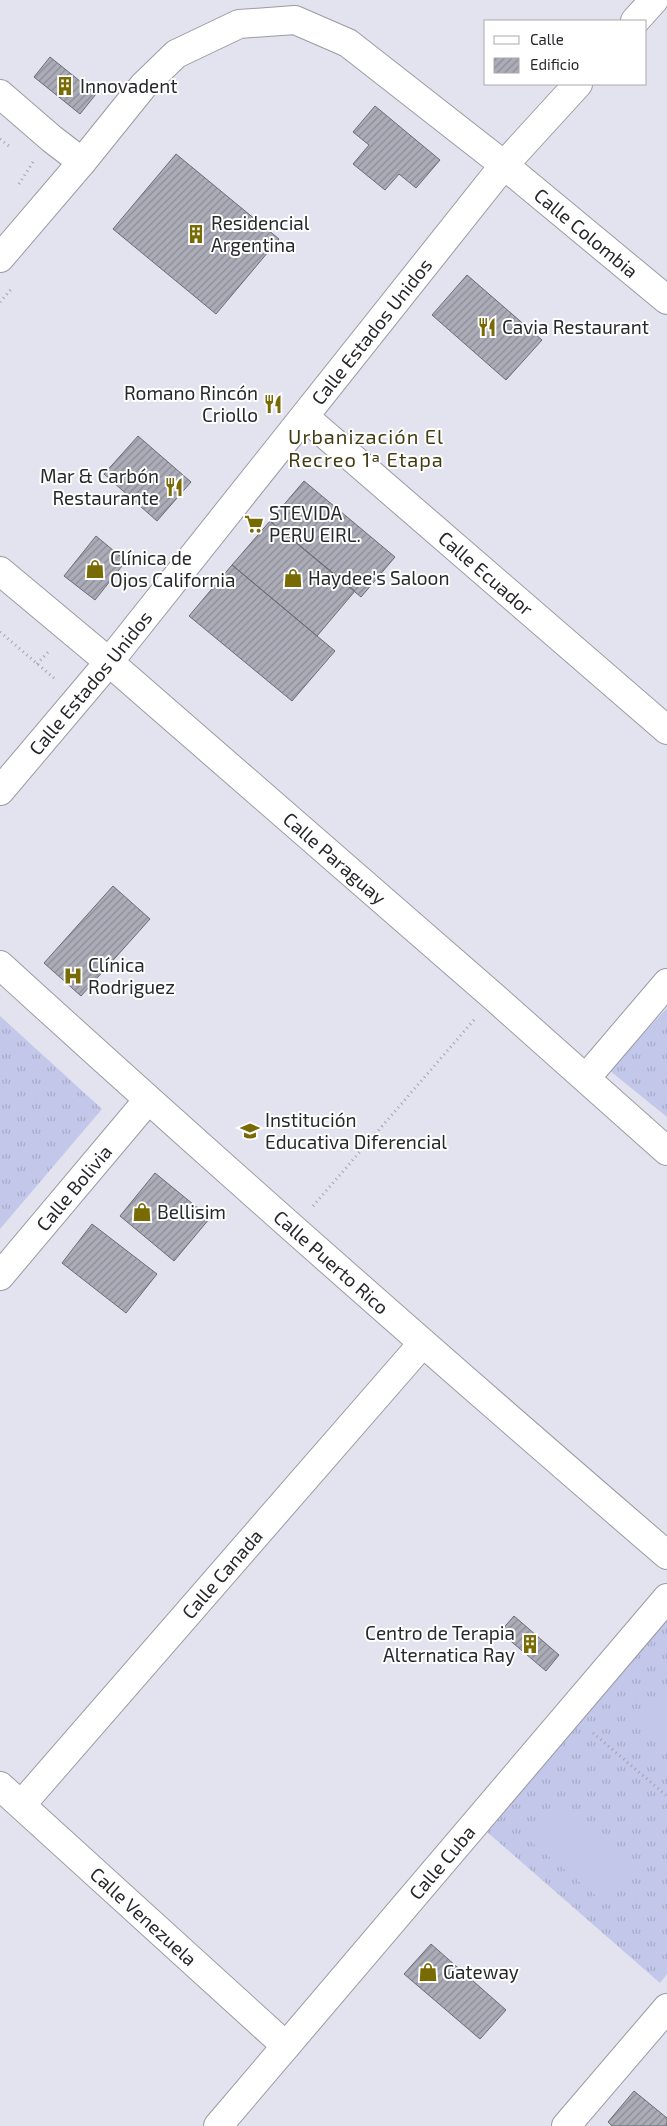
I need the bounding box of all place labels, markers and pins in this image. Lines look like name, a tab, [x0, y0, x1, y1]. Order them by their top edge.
place label: Innovadent	[80, 74, 178, 97]
building icon: Innovadent	[54, 75, 76, 97]
place label: Residencial Argentina	[211, 211, 310, 256]
building icon: Residencial Argentina	[185, 223, 207, 245]
place label: Cavia Restaurant	[502, 315, 649, 338]
restaurant icon: Cavia Restaurant	[476, 316, 498, 338]
place label: Romano Rincón Criollo	[124, 381, 258, 426]
restaurant icon: Romano Rincón Criollo	[262, 393, 284, 415]
place label: Mar & Carbón Restaurante	[40, 464, 159, 509]
restaurant icon: Mar & Carbón Restaurante	[163, 476, 185, 498]
place label: STEVIDA PERU EIRL.	[269, 501, 361, 546]
supermarket icon: STEVIDA PERU EIRL.	[243, 513, 265, 535]
place label: Clínica de Ojos California	[110, 546, 235, 591]
shop icon: Clínica de Ojos California	[84, 558, 106, 580]
place label: Haydee's Saloon	[308, 566, 449, 589]
shop icon: Haydee's Saloon	[282, 567, 304, 589]
place label: Clínica Rodriguez	[88, 953, 175, 998]
hospital icon: Clínica Rodriguez	[62, 965, 84, 987]
place label: Institución Educativa Diferencial	[265, 1108, 447, 1153]
school or university icon: Institución Educativa Diferencial	[239, 1120, 261, 1142]
place label: Bellisim	[157, 1200, 226, 1223]
shop icon: Bellisim	[131, 1201, 153, 1223]
place label: Centro de Terapia Alternatica Ray	[365, 1621, 515, 1666]
building icon: Centro de Terapia Alternatica Ray	[519, 1633, 541, 1655]
place label: Gateway	[443, 1960, 519, 1983]
shop icon: Gateway	[417, 1961, 439, 1983]

